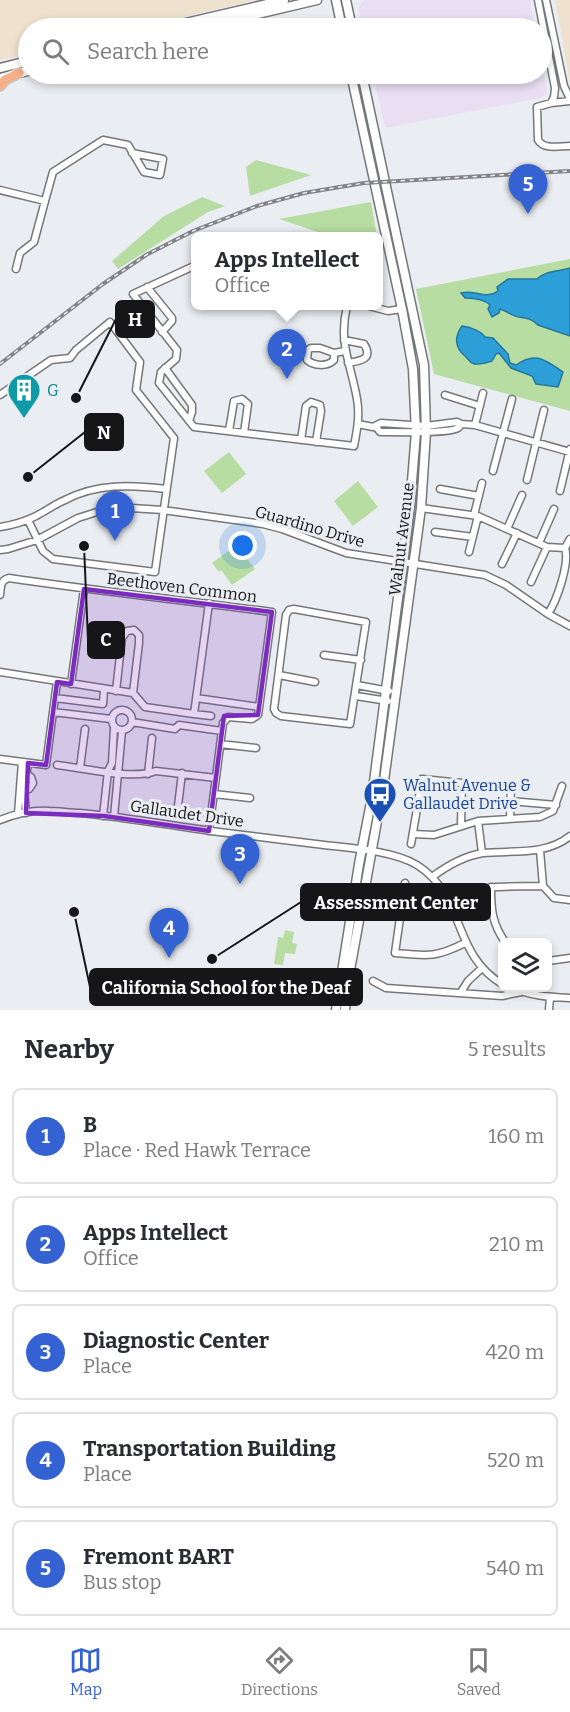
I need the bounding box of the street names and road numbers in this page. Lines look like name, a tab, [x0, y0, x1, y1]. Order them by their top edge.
street label: Walnut Avenue	[385, 481, 418, 597]
street label: Guardino Drive	[253, 502, 367, 551]
street label: Beethoven Common	[106, 569, 258, 606]
street label: Gallaudet Drive	[129, 796, 245, 831]

